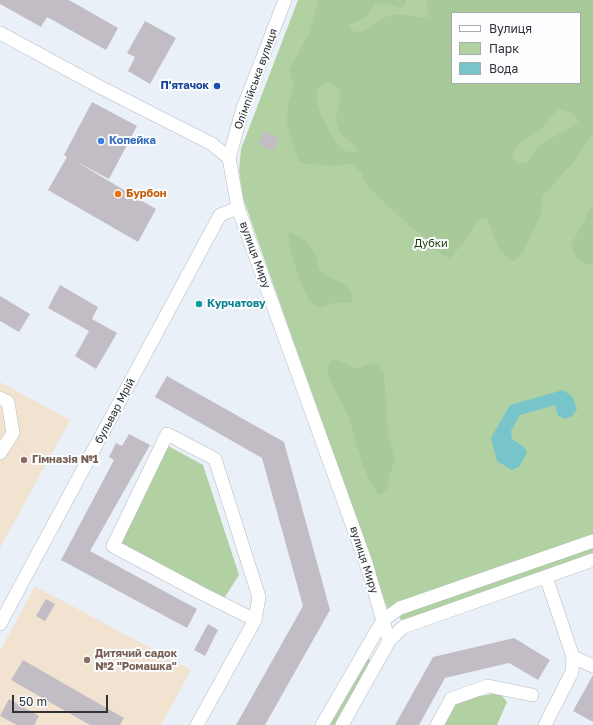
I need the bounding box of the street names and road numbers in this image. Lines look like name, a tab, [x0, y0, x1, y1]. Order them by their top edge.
street label: Олімпійська вулиця	[232, 27, 280, 131]
street label: вулиця Миру	[237, 220, 273, 290]
street label: бульвар Мрій	[92, 376, 138, 446]
street label: вулиця Миру	[347, 525, 381, 595]

